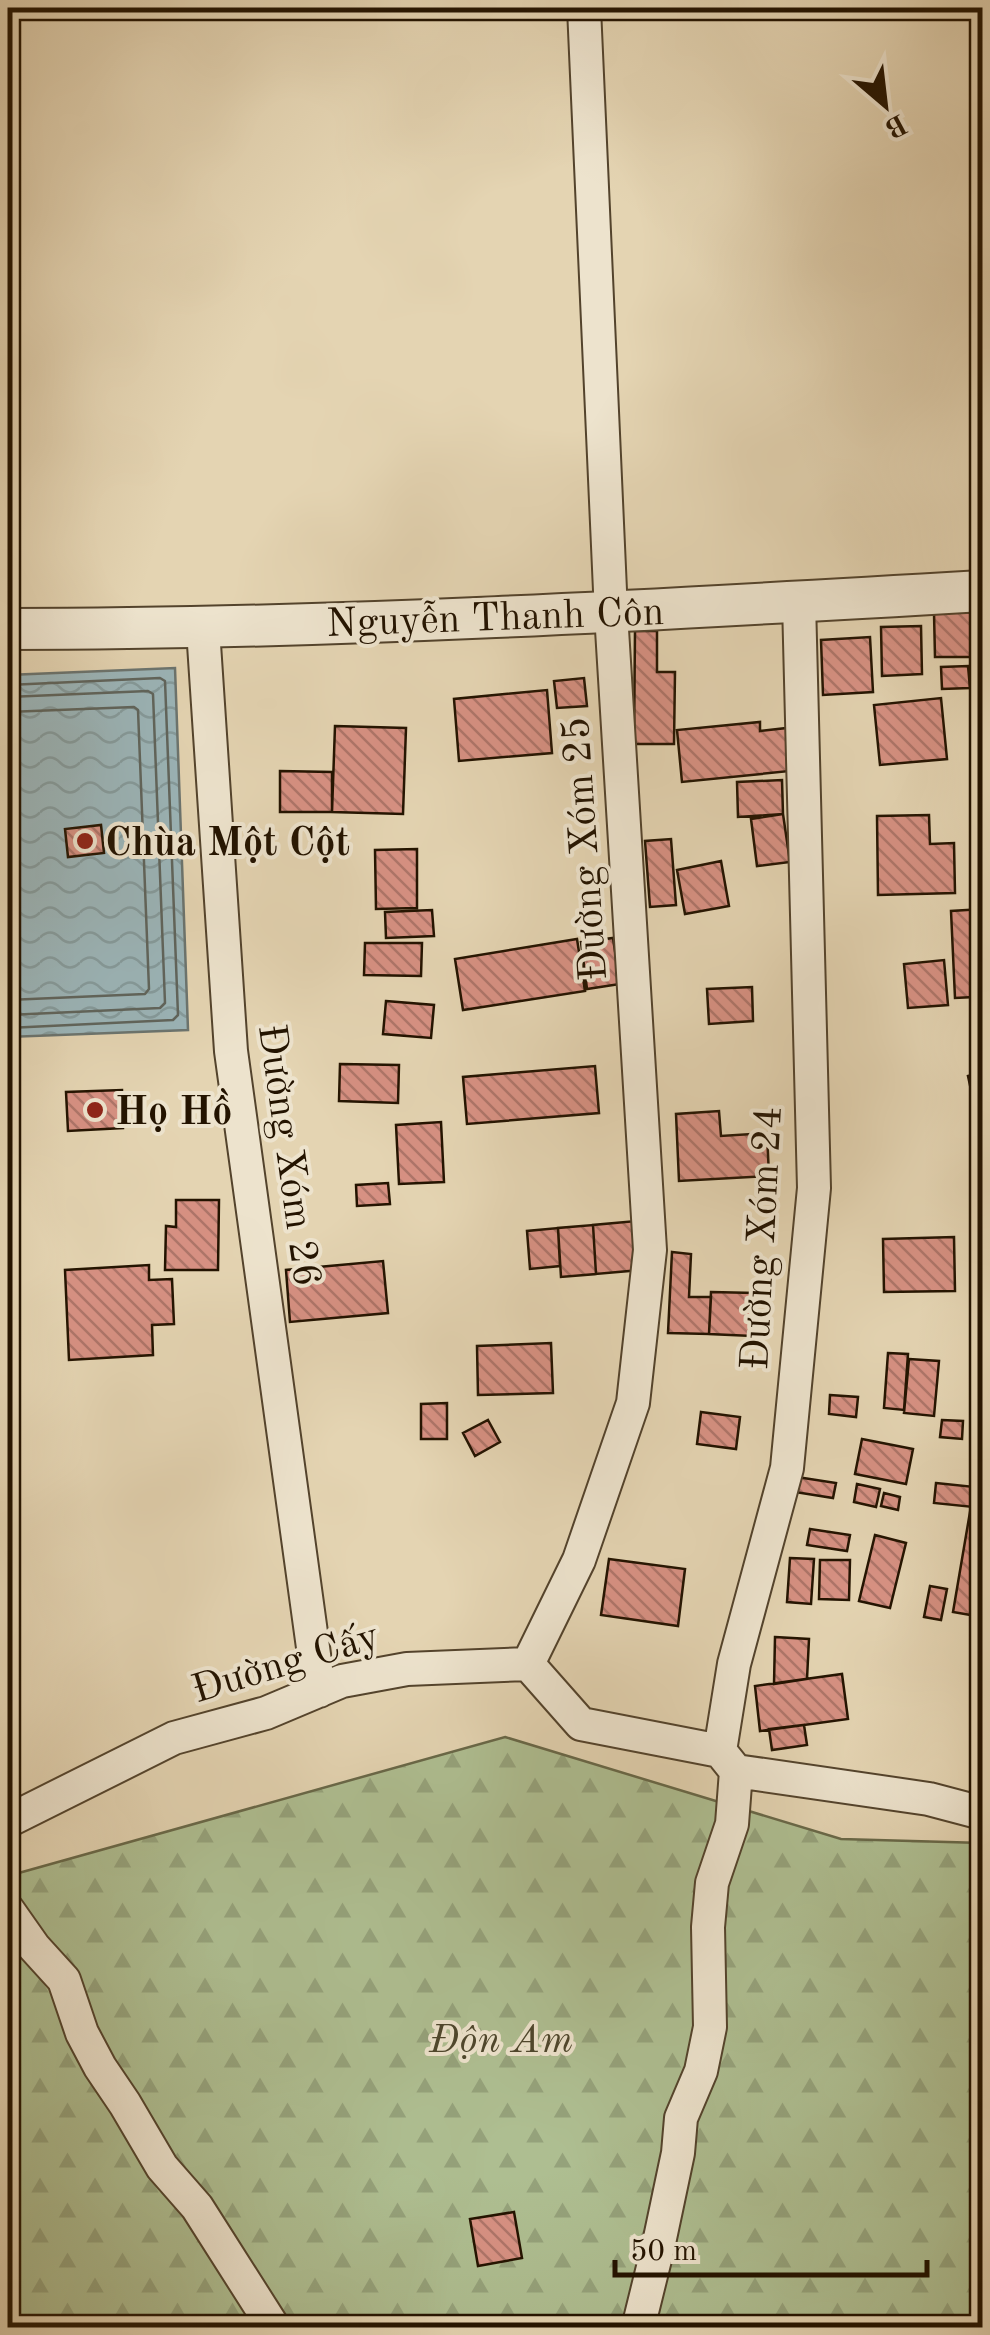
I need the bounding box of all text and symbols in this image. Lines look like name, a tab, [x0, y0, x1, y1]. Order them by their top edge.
north arrow	[835, 55, 935, 155]
text: B	[880, 107, 911, 141]
street label: Nguyễn Thanh Côn	[325, 590, 665, 646]
street label: Đường Xóm 25	[558, 715, 616, 982]
place label: Chùa Một Cột	[105, 825, 350, 865]
marker: Chùa Một Cột	[74, 830, 96, 852]
street label: Đường Xóm 26	[249, 1022, 325, 1289]
place label: Họ Hồ	[115, 1088, 232, 1134]
marker: Họ Hồ	[84, 1099, 106, 1121]
street label: Đường Xóm 24	[737, 1105, 791, 1371]
street label: Đường Cấy	[187, 1616, 385, 1712]
park label: Độn Am	[428, 2022, 573, 2062]
scale bar	[615, 2215, 928, 2277]
text: 50 m	[630, 2237, 697, 2267]

